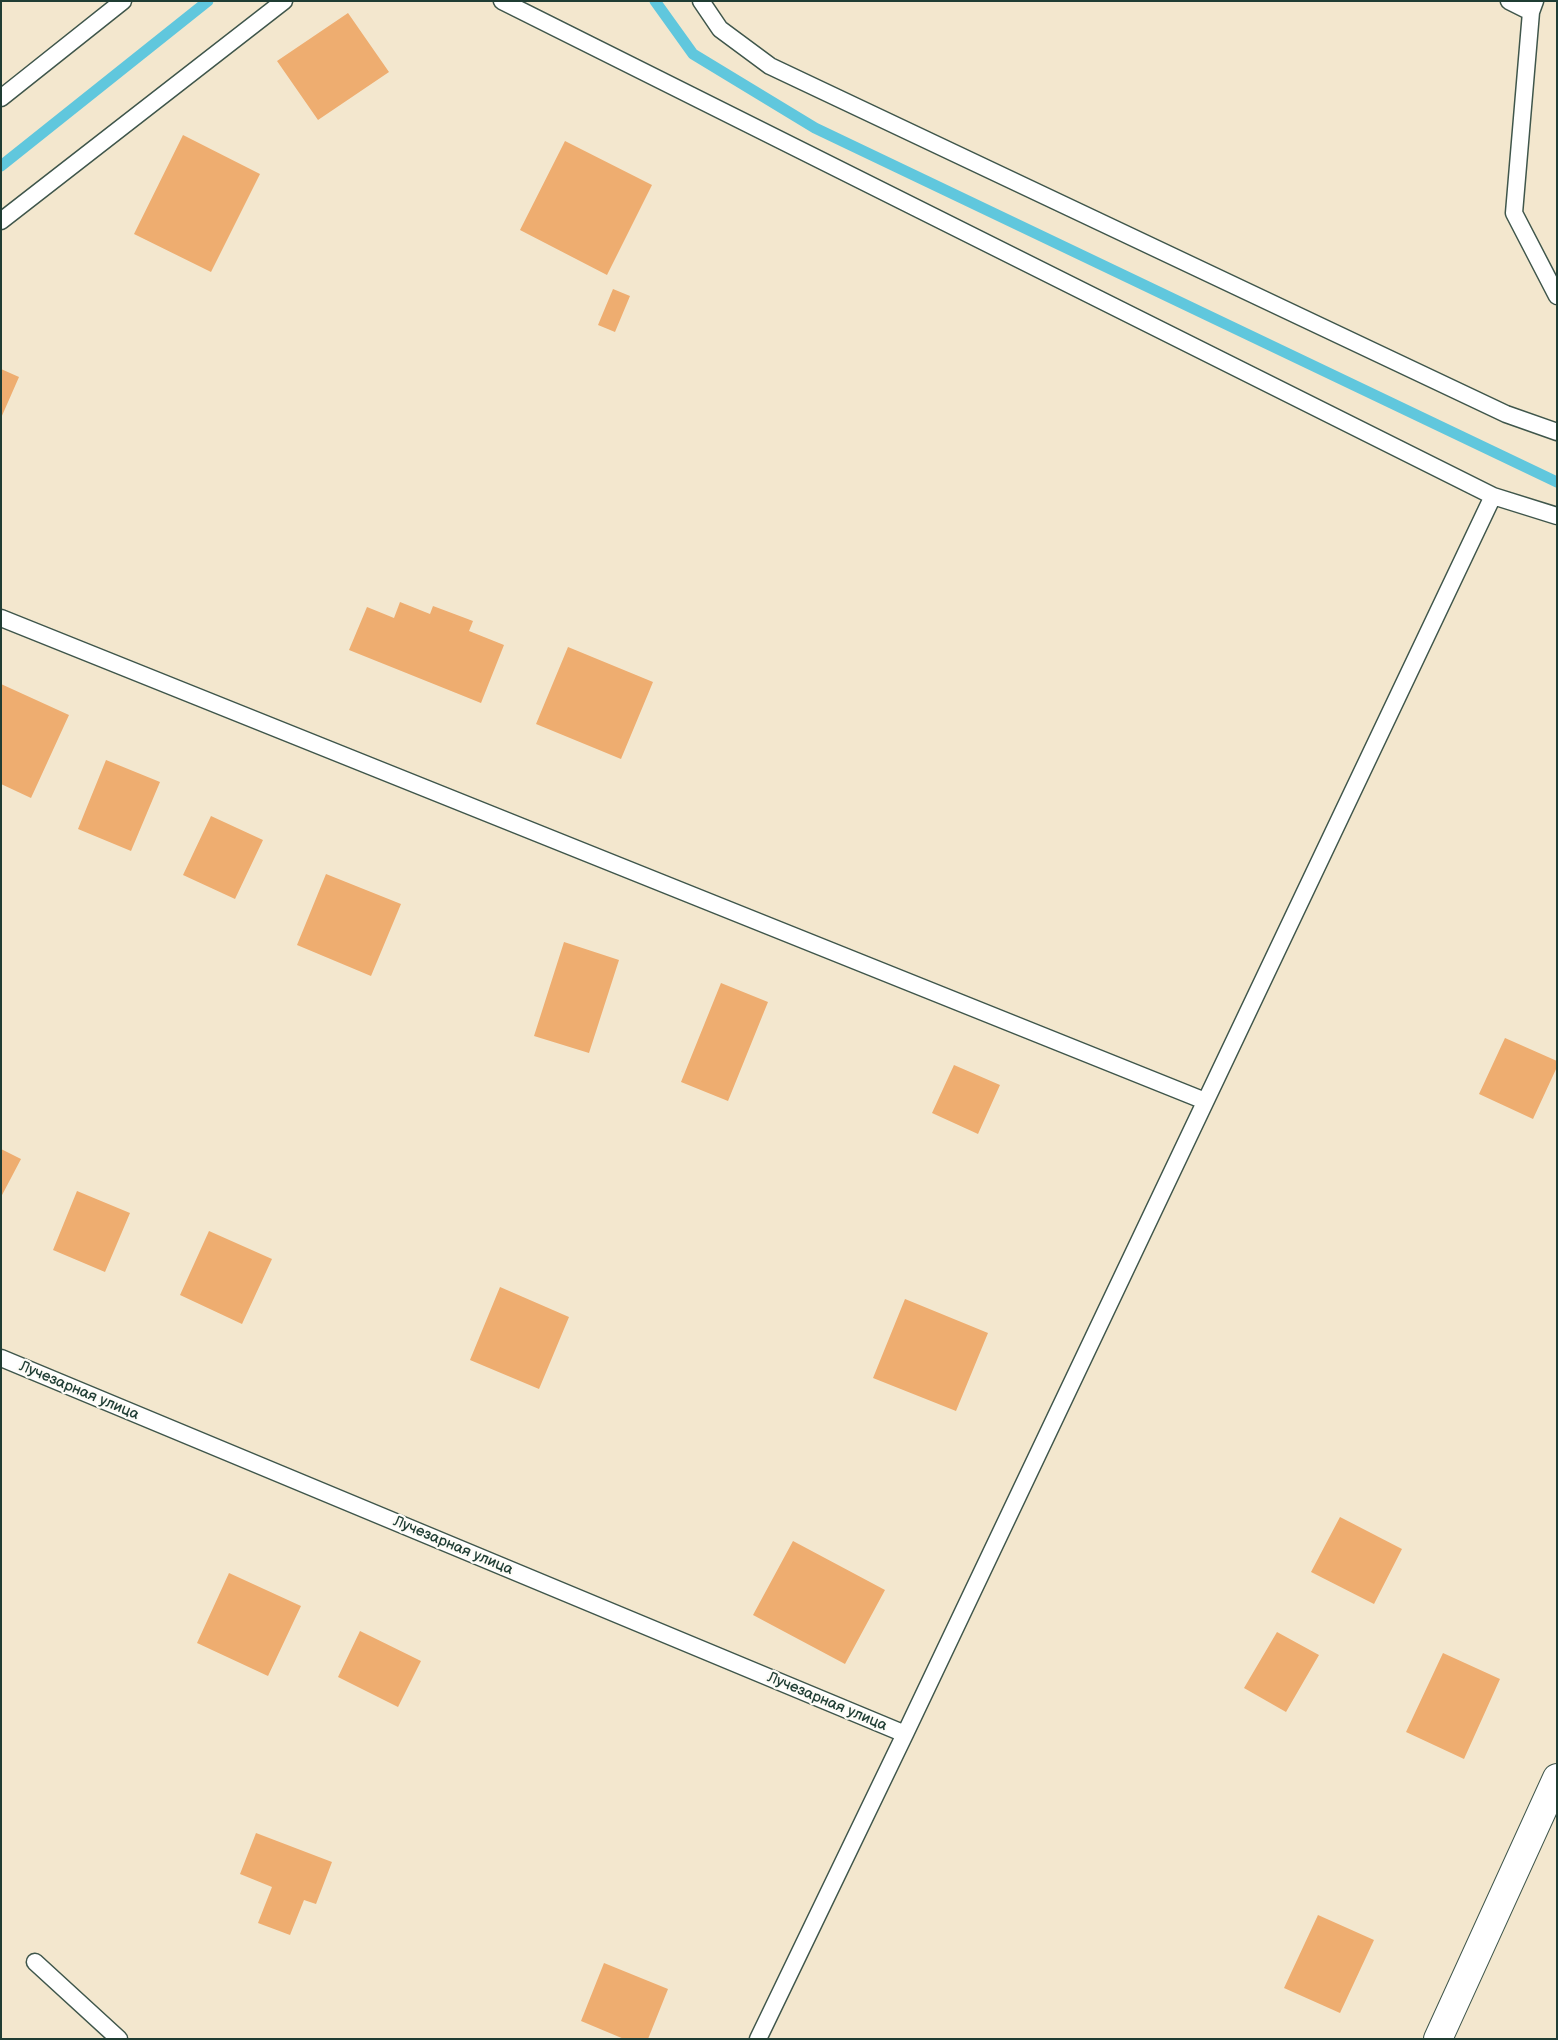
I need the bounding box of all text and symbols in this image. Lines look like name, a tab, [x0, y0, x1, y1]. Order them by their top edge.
street label: Лучезарная улица	[16, 1358, 142, 1424]
street label: Лучезарная улица	[390, 1513, 516, 1579]
street label: Лучезарная улица	[764, 1669, 890, 1735]

